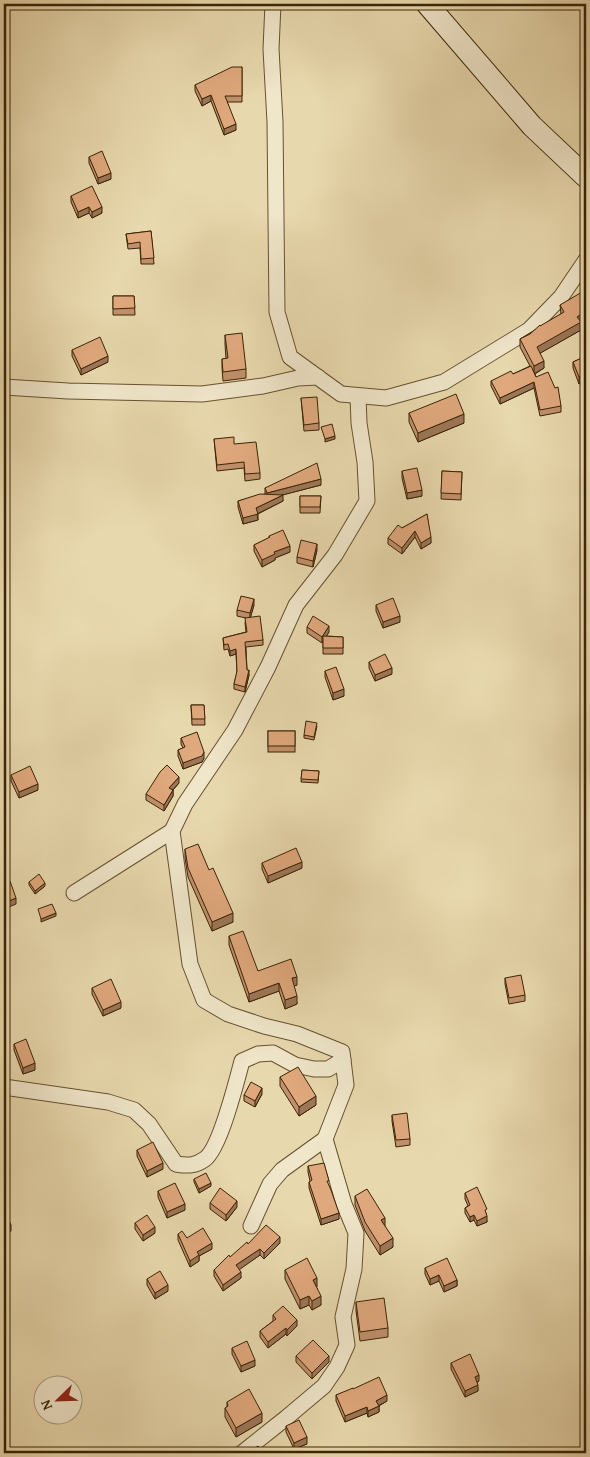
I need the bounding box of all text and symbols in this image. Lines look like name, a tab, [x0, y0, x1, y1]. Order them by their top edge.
north arrow	[32, 1374, 82, 1424]
text: N	[35, 1396, 57, 1413]

